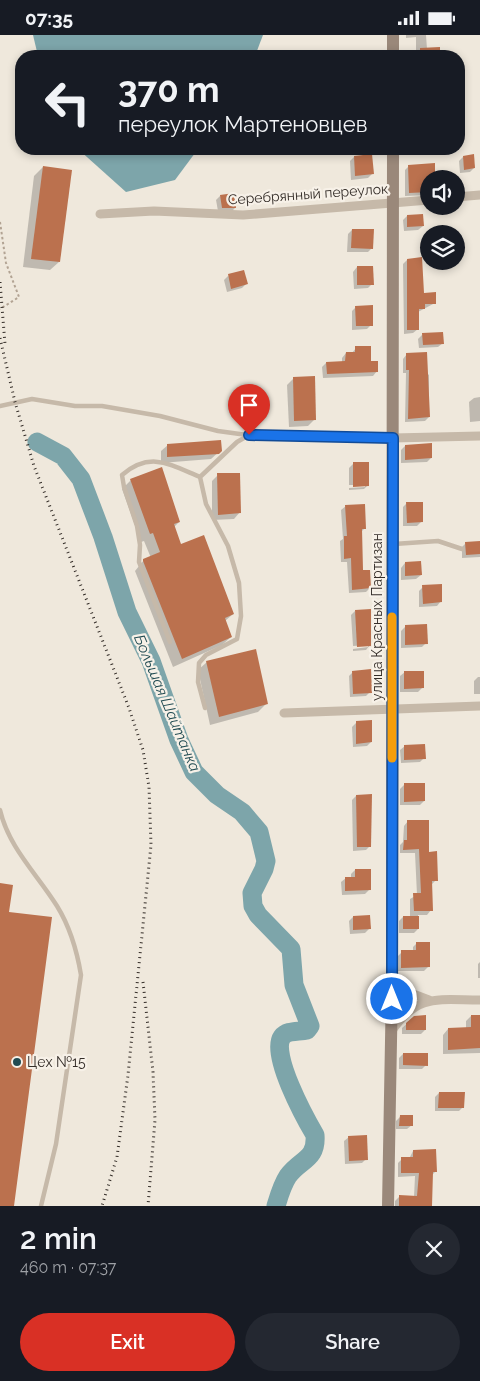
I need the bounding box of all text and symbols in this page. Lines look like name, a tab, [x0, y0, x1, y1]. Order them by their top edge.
text: 07:35	[25, 7, 73, 29]
text: 370 m	[118, 69, 220, 110]
icon: left	[35, 70, 100, 135]
text: переулок Мартеновцев	[118, 111, 367, 137]
map controls	[420, 170, 465, 270]
button: sound	[420, 170, 465, 215]
street label: Серебрянный переулок	[227, 180, 389, 208]
button: layers	[420, 225, 465, 270]
pin	[228, 384, 270, 435]
icon: arrive	[235, 391, 263, 419]
street label: улица Красных Партизан	[369, 533, 385, 701]
water label: Большая Шайтанка	[130, 632, 204, 774]
position arrow	[365, 972, 417, 1024]
place label: Цех №15	[27, 1054, 86, 1070]
marker: Цех №15	[11, 1056, 23, 1068]
text: 2 min	[20, 1221, 97, 1256]
button: close	[408, 1223, 460, 1275]
text: 460 m · 07:37	[20, 1258, 116, 1277]
button: Exit	[20, 1313, 235, 1371]
button: Share	[245, 1313, 460, 1371]

